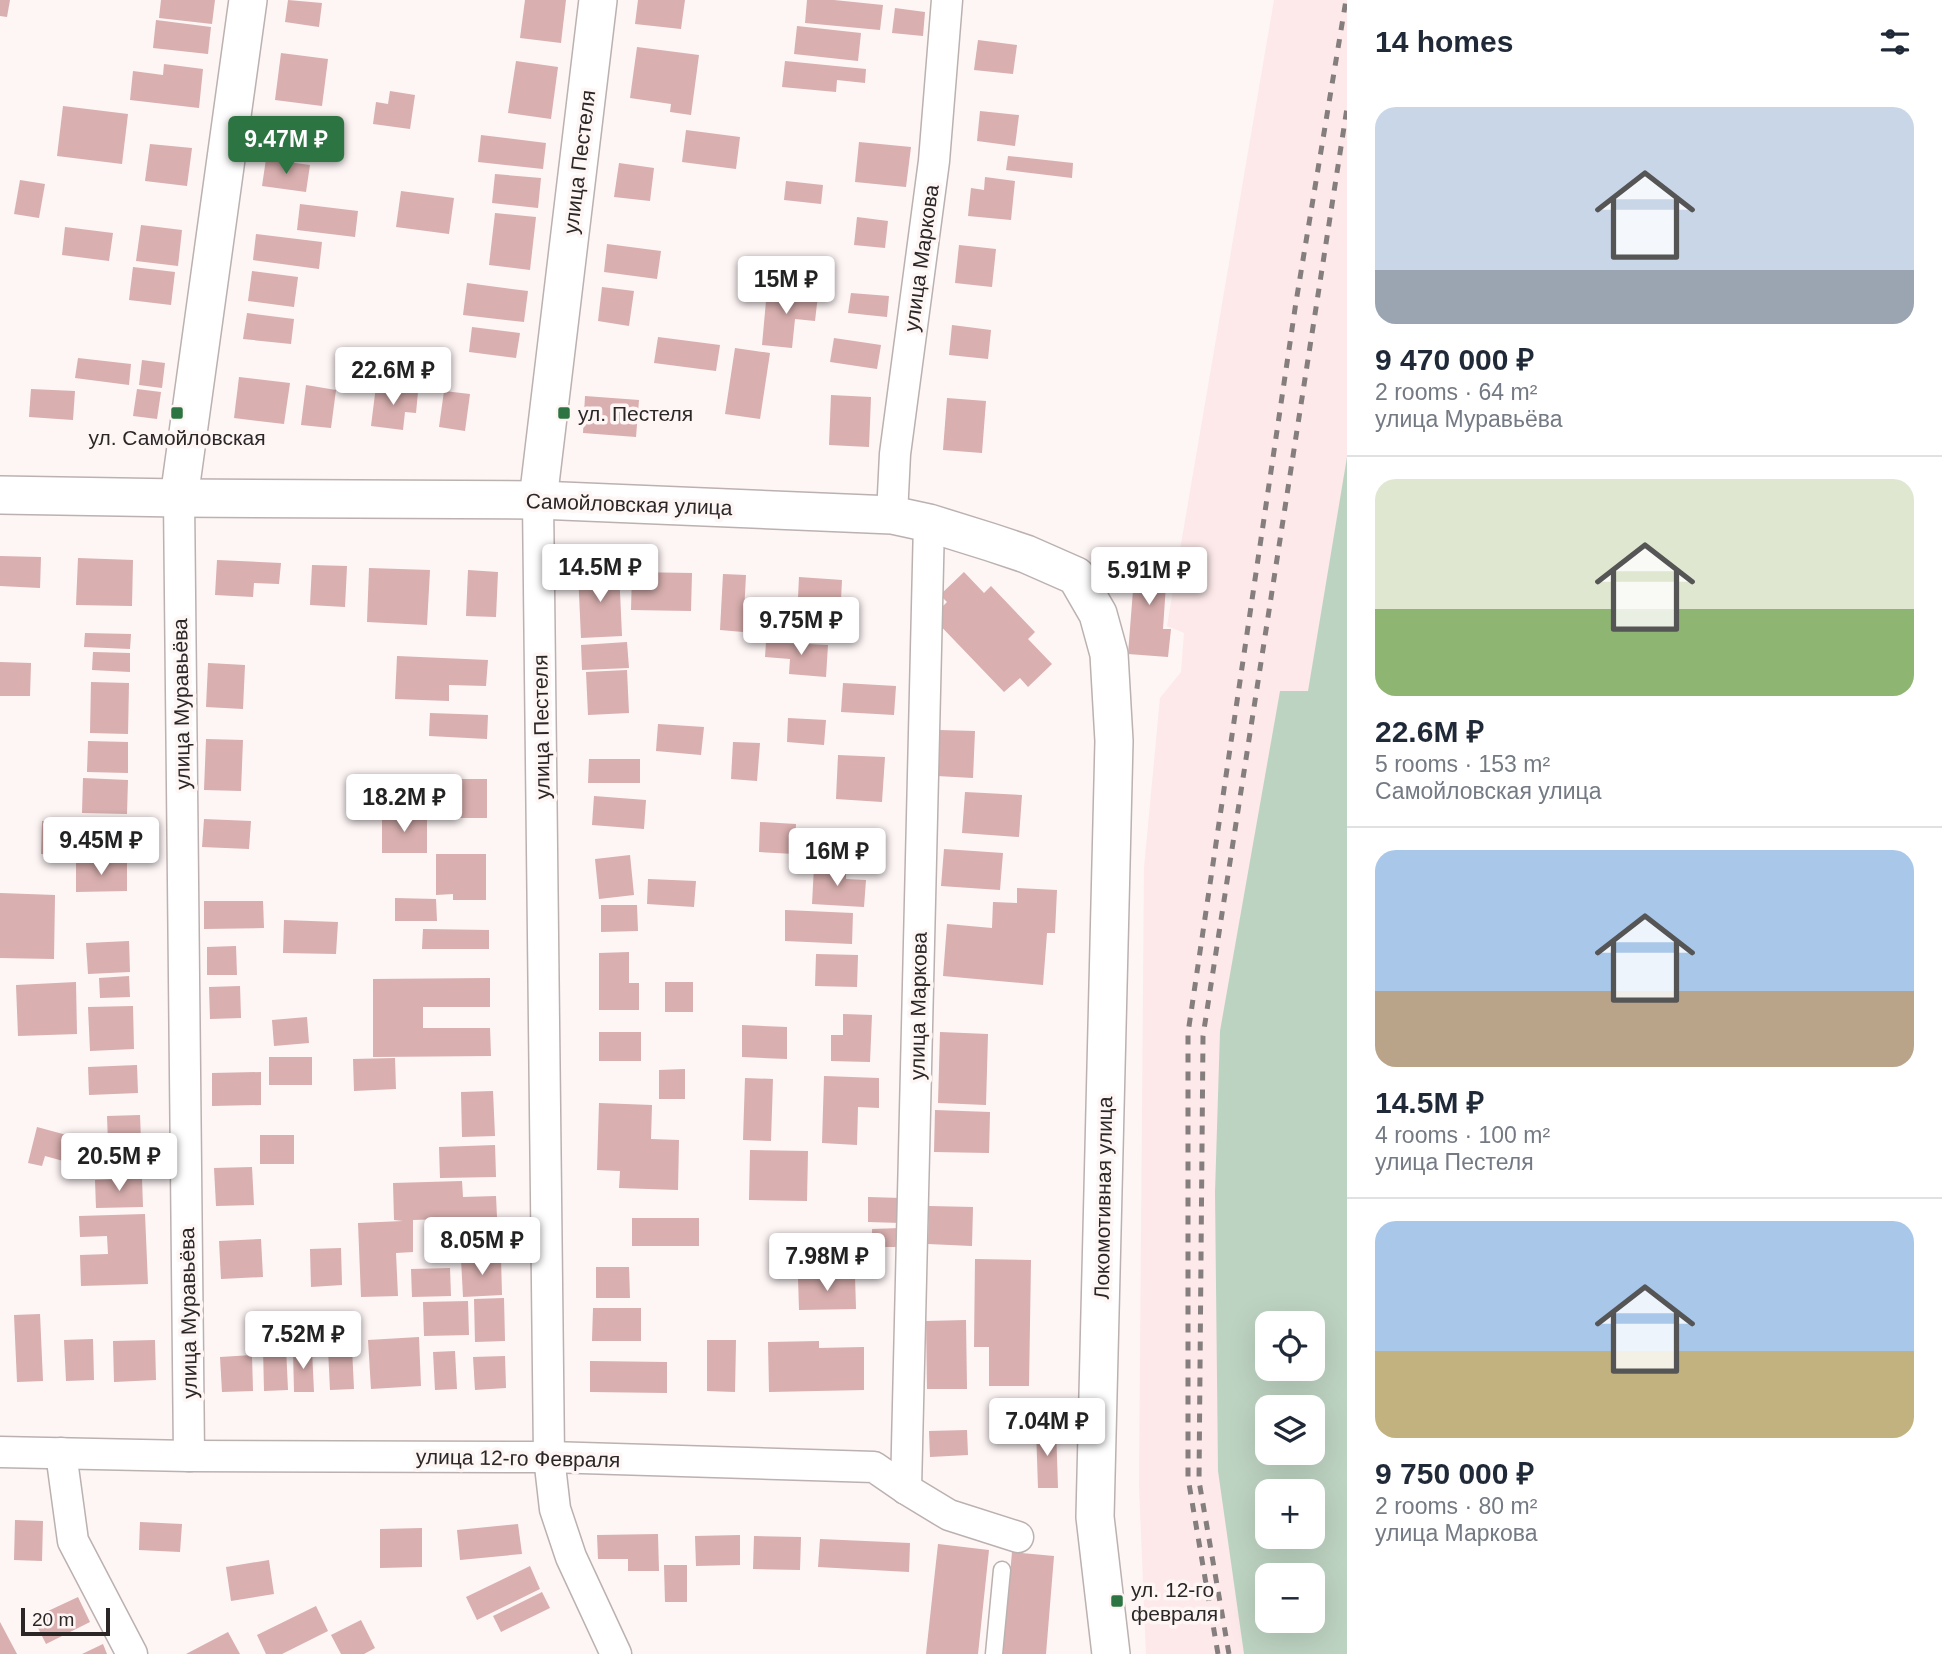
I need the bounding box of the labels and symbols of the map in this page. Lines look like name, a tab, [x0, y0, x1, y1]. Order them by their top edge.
street label: улица Пестеля	[559, 89, 599, 235]
pin: 9.47M ₽	[221, 116, 351, 176]
street label: улица Маркова	[899, 183, 943, 333]
pin: 15M ₽	[737, 256, 835, 316]
pin: 22.6M ₽	[328, 348, 458, 407]
place label: ул. Пестеля	[578, 402, 693, 425]
marker: ул. Самойловская	[169, 405, 185, 421]
marker: ул. Пестеля	[556, 405, 572, 421]
place label: ул. Самойловская	[88, 426, 266, 449]
street label: Самойловская улица	[525, 489, 733, 519]
pin: 14.5M ₽	[535, 544, 665, 604]
pin: 5.91M ₽	[1084, 548, 1214, 607]
pin: 9.75M ₽	[736, 598, 866, 657]
street label: улица Муравьёва	[168, 618, 194, 790]
street label: улица Пестеля	[528, 654, 554, 800]
pin: 18.2M ₽	[339, 774, 469, 834]
pin: 9.45M ₽	[36, 818, 166, 877]
pin: 16M ₽	[788, 828, 886, 888]
street label: улица Маркова	[905, 931, 931, 1080]
street label: Локомотивная улица	[1090, 1096, 1116, 1300]
pin: 20.5M ₽	[54, 1134, 184, 1193]
pin: 8.05M ₽	[417, 1218, 547, 1277]
street label: улица Муравьёва	[175, 1227, 201, 1399]
pin: 7.98M ₽	[762, 1234, 892, 1293]
pin: 7.52M ₽	[238, 1312, 368, 1371]
pin: 7.04M ₽	[982, 1398, 1112, 1458]
street label: улица 12-го Февраля	[416, 1445, 620, 1471]
place label: ул. 12-го февраля	[1131, 1578, 1218, 1625]
marker: ул. 12-го февраля	[1109, 1593, 1125, 1609]
scale bar	[21, 1605, 110, 1637]

